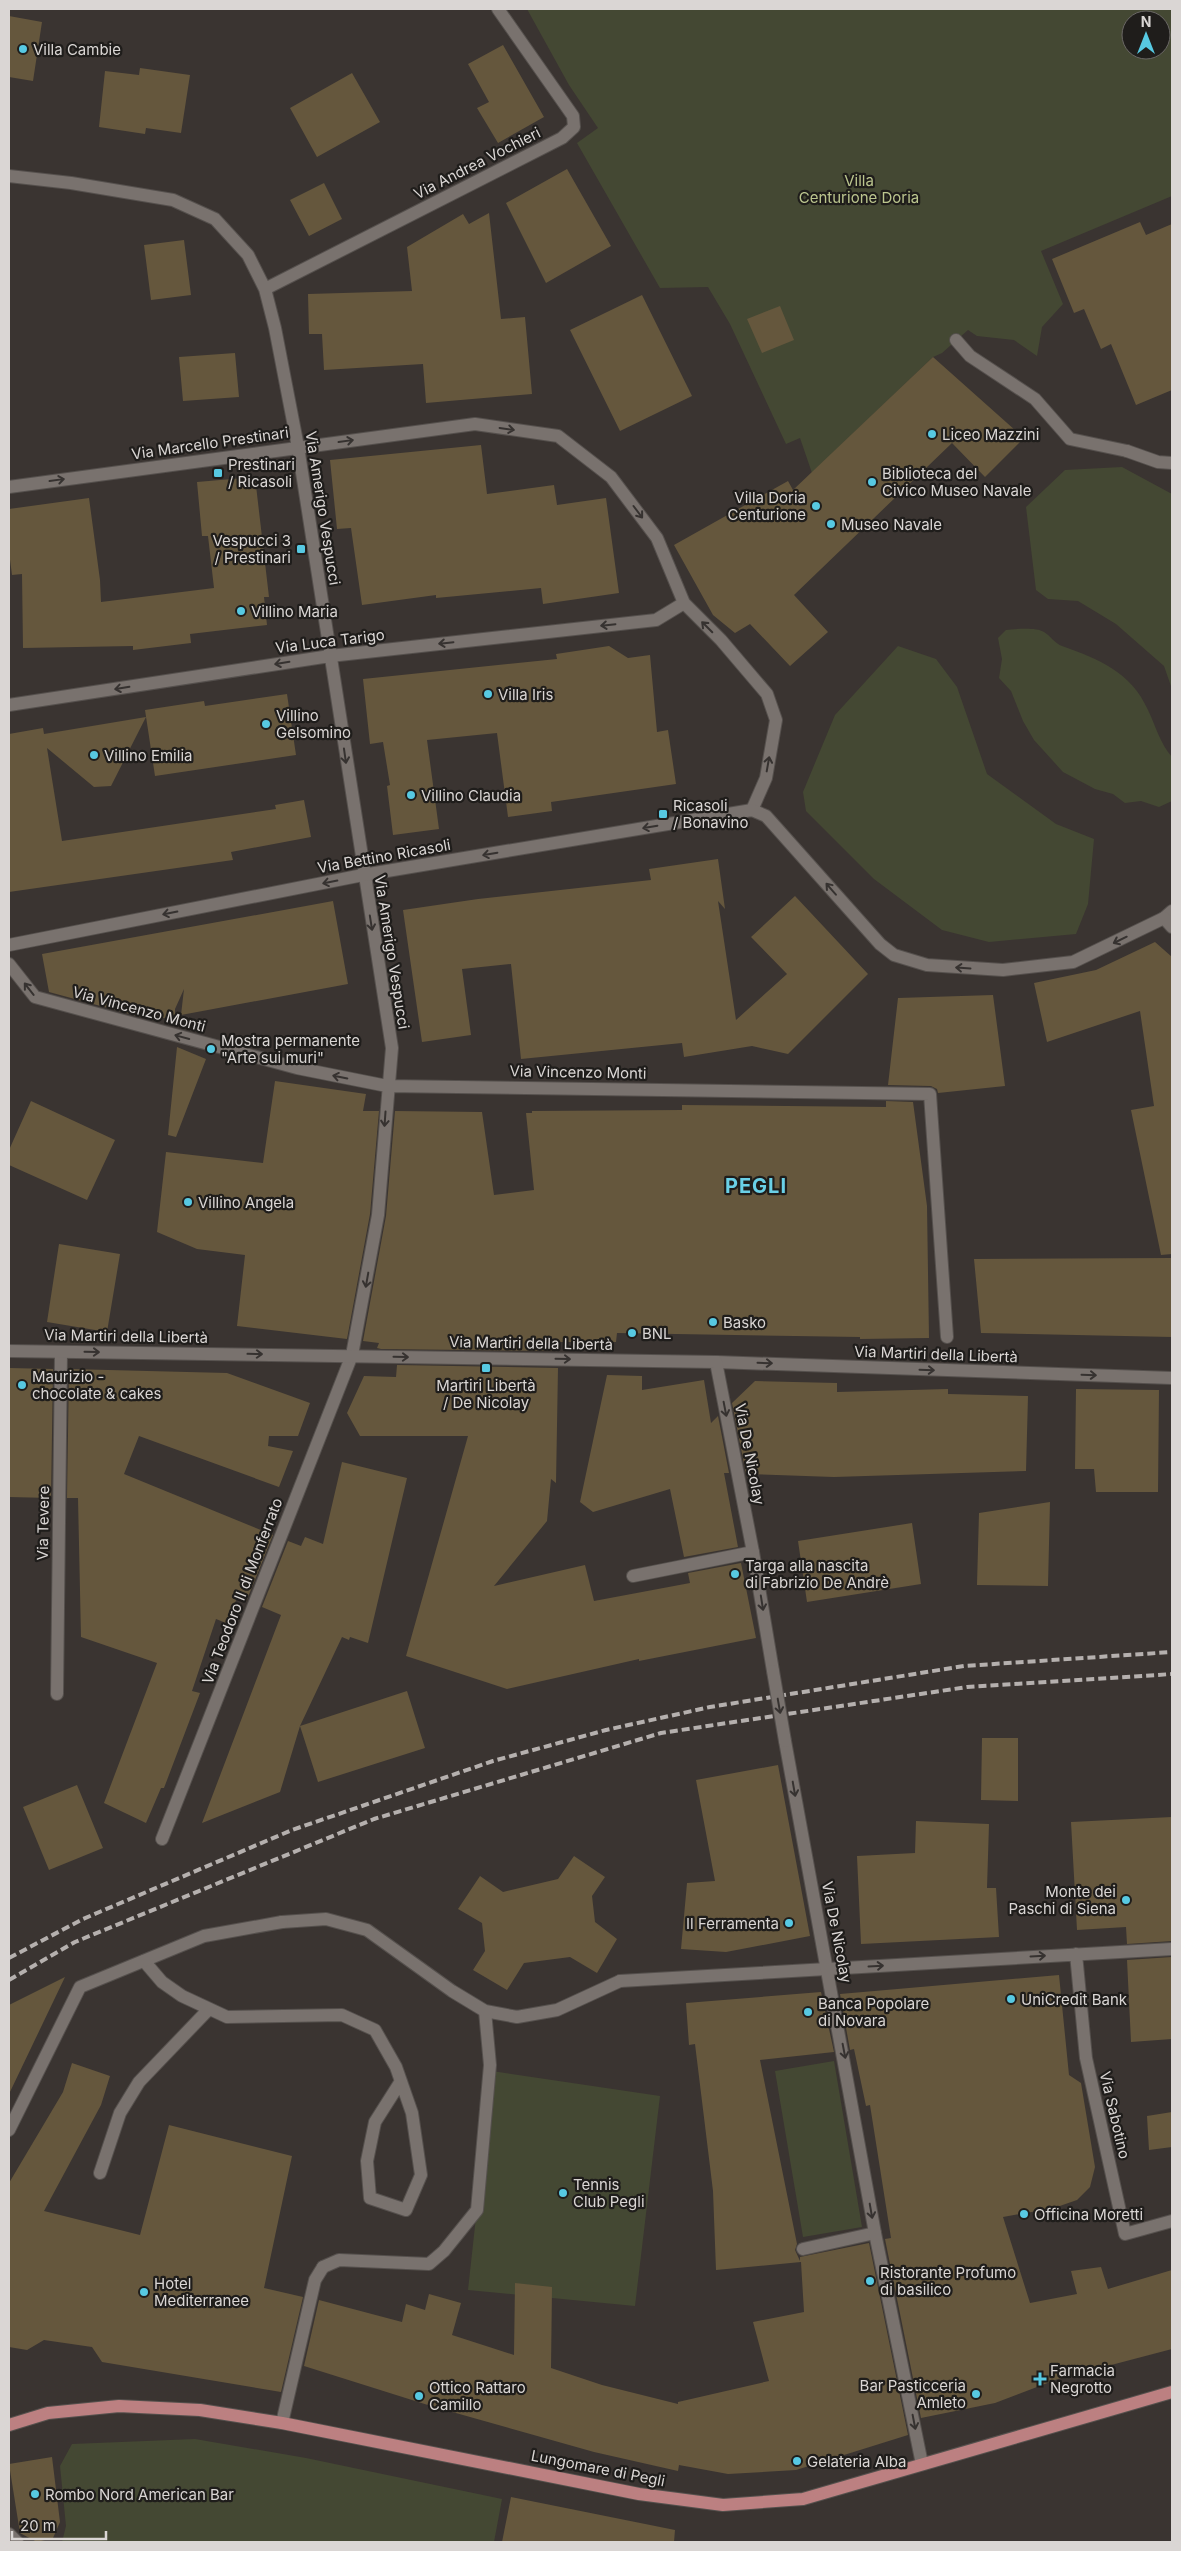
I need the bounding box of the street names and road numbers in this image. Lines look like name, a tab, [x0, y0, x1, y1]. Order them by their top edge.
street label: Via Andrea Vochieri	[410, 123, 544, 203]
street label: Via Marcello Prestinari	[130, 423, 290, 463]
street label: Via Amerigo Vespucci	[301, 430, 345, 586]
street label: Via Luca Tarigo	[274, 625, 386, 657]
street label: Via Bettino Ricasoli	[316, 835, 452, 877]
street label: Via Amerigo Vespucci	[370, 874, 414, 1030]
street label: Via Vincenzo Monti	[70, 982, 208, 1036]
street label: Via Vincenzo Monti	[509, 1061, 647, 1083]
street label: Via Martiri della Libertà	[44, 1325, 208, 1347]
street label: Via Martiri della Libertà	[449, 1332, 613, 1354]
street label: Via Martiri della Libertà	[854, 1342, 1018, 1366]
street label: Via De Nicolay	[731, 1402, 769, 1507]
street label: Via Tevere	[33, 1486, 53, 1560]
street label: Via Teodoro II di Monferrato	[198, 1495, 286, 1687]
street label: Via De Nicolay	[818, 1880, 856, 1985]
street label: Via Sabotino	[1096, 2069, 1134, 2161]
street label: Lungomare di Pegli	[529, 2446, 667, 2490]

